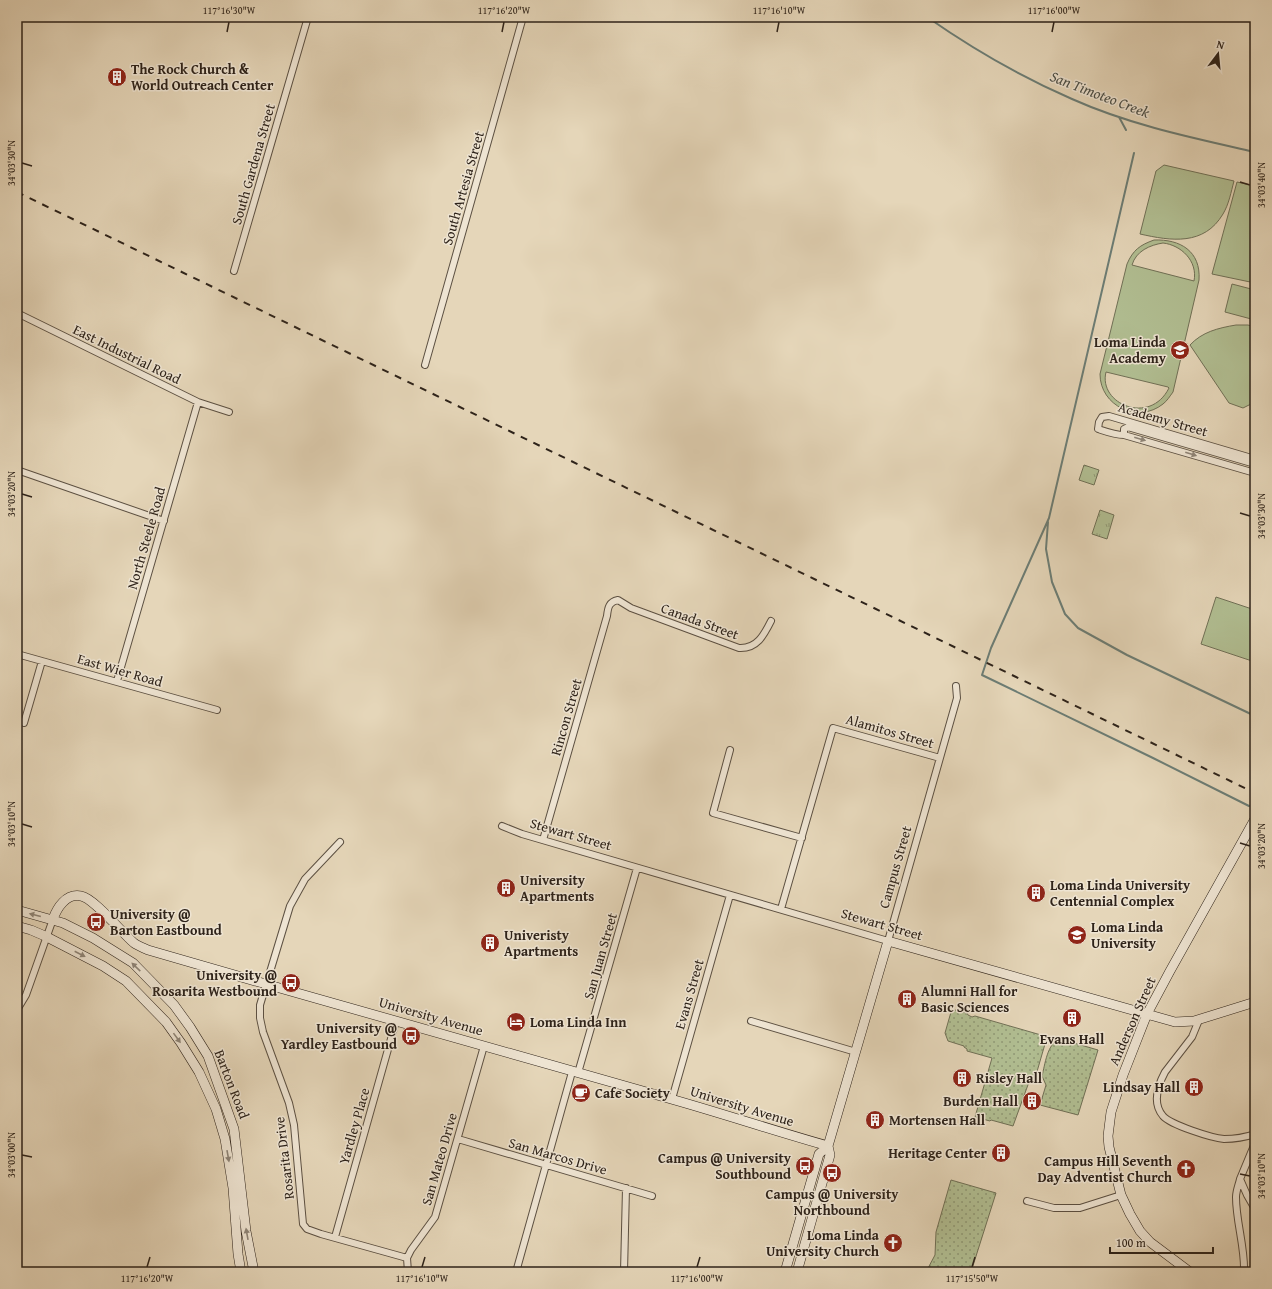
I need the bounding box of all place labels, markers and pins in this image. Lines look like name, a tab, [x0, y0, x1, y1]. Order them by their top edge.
place label: The Rock Church & World Outreach Center	[131, 59, 274, 95]
building icon: The Rock Church & World Outreach Center	[106, 66, 128, 88]
place label: Loma Linda Academy	[1094, 332, 1167, 368]
school or university icon: Loma Linda Academy	[1169, 339, 1191, 361]
place label: University Apartments	[520, 870, 594, 906]
place label: Loma Linda University Centennial Complex	[1050, 875, 1191, 911]
building icon: University Apartments	[495, 877, 517, 899]
building icon: Loma Linda University Centennial Complex	[1025, 882, 1047, 904]
place label: University @ Barton Eastbound	[110, 904, 222, 940]
bus stop icon: University @ Barton Eastbound	[85, 911, 107, 933]
place label: Loma Linda University	[1091, 917, 1164, 953]
school or university icon: Loma Linda University	[1066, 924, 1088, 946]
place label: Univeristy Apartments	[504, 925, 578, 961]
building icon: Univeristy Apartments	[479, 932, 501, 954]
place label: University @ Rosarita Westbound	[152, 965, 277, 1001]
bus stop icon: University @ Rosarita Westbound	[280, 972, 302, 994]
place label: Alumni Hall for Basic Sciences	[921, 981, 1018, 1017]
building icon: Alumni Hall for Basic Sciences	[896, 988, 918, 1010]
building icon: Evans Hall	[1061, 1007, 1083, 1029]
hotel icon: Loma Linda Inn	[505, 1011, 527, 1033]
place label: Loma Linda Inn	[530, 1012, 627, 1032]
place label: University @ Yardley Eastbound	[281, 1018, 397, 1054]
bus stop icon: University @ Yardley Eastbound	[400, 1025, 422, 1047]
place label: Evans Hall	[1040, 1029, 1105, 1049]
building icon: Risley Hall	[951, 1067, 973, 1089]
place label: Risley Hall	[976, 1068, 1043, 1088]
building icon: Lindsay Hall	[1183, 1076, 1205, 1098]
place label: Lindsay Hall	[1103, 1077, 1181, 1097]
cafe icon: Cafe Society	[570, 1082, 592, 1104]
place label: Cafe Society	[595, 1083, 671, 1103]
building icon: Burden Hall	[1021, 1090, 1043, 1112]
place label: Burden Hall	[943, 1091, 1019, 1111]
building icon: Mortensen Hall	[864, 1109, 886, 1131]
place label: Mortensen Hall	[889, 1110, 986, 1130]
building icon: Heritage Center	[990, 1142, 1012, 1164]
place label: Heritage Center	[888, 1143, 988, 1163]
place label: Campus @ University Southbound	[658, 1148, 792, 1184]
place label: Campus Hill Seventh Day Adventist Church	[1037, 1151, 1173, 1187]
bus stop icon: Campus @ University Southbound	[794, 1155, 816, 1177]
church icon: Campus Hill Seventh Day Adventist Church	[1175, 1158, 1197, 1180]
bus stop icon: Campus @ University Northbound	[821, 1162, 843, 1184]
place label: Campus @ University Northbound	[766, 1184, 899, 1220]
place label: Loma Linda University Church	[766, 1225, 880, 1261]
church icon: Loma Linda University Church	[882, 1232, 904, 1254]

